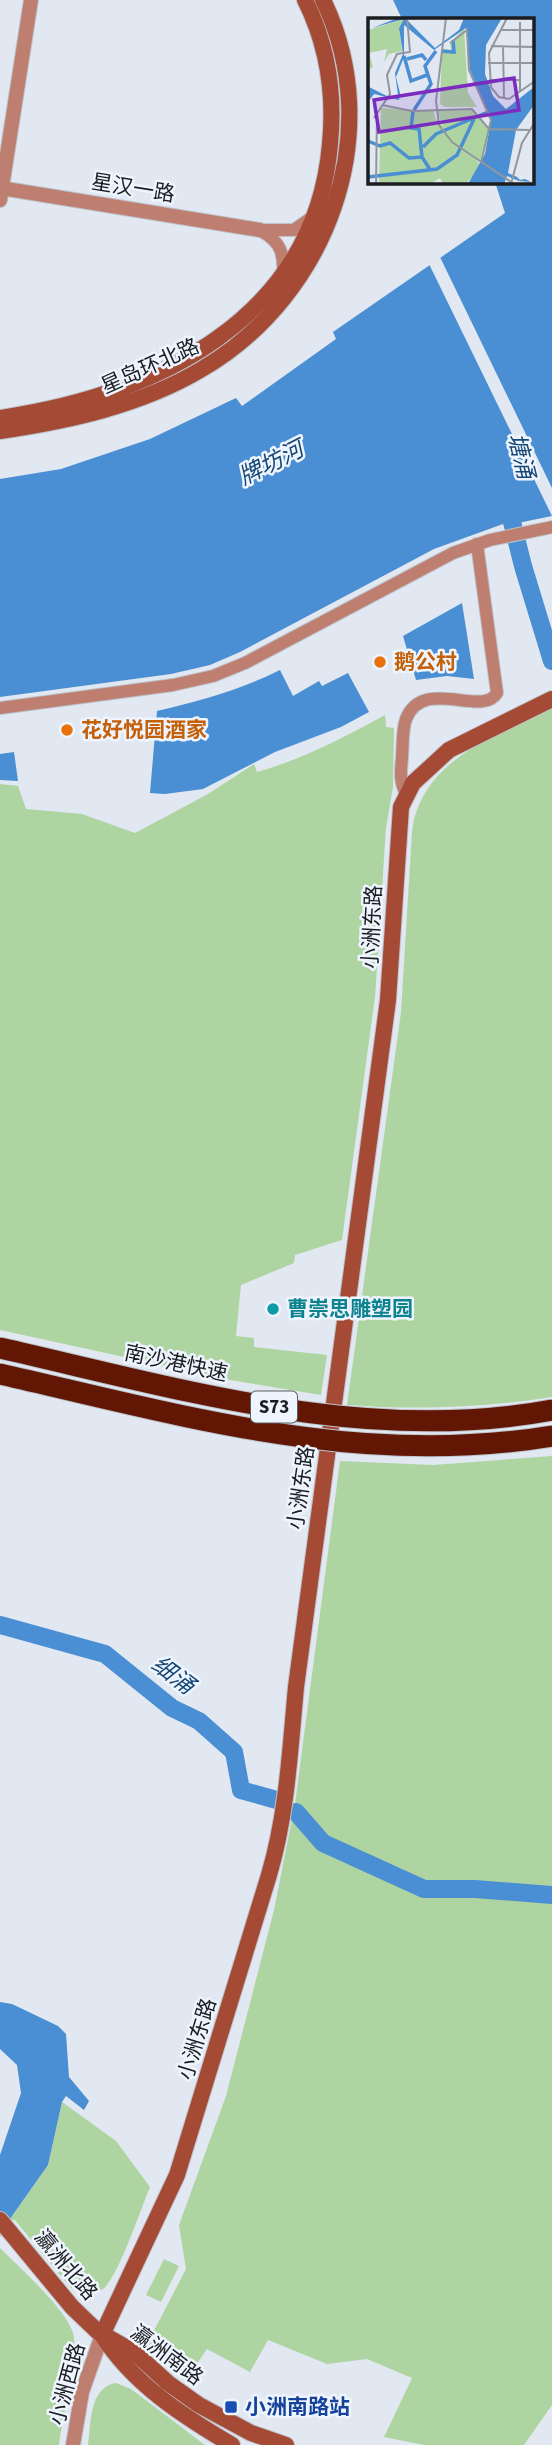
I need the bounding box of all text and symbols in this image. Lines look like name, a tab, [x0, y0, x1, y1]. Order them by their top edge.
inset map	[368, 18, 534, 184]
street label: 星汉一路	[89, 167, 177, 209]
street label: 星岛环北路	[96, 331, 204, 401]
water label: 塘涌	[499, 430, 543, 485]
water label: 牌坊河	[233, 431, 313, 493]
place label: 鹅公村	[394, 647, 457, 677]
marker: 鹅公村	[372, 654, 388, 670]
place label: 花好悦园酒家	[81, 715, 207, 745]
marker: 花好悦园酒家	[59, 722, 75, 738]
street label: 小洲东路	[355, 884, 389, 970]
place label: 曹崇思雕塑园	[287, 1294, 413, 1324]
marker: 曹崇思雕塑园	[265, 1301, 281, 1317]
street label: 南沙港快速	[122, 1337, 230, 1389]
road number: S73	[251, 1392, 297, 1422]
street label: 小洲东路	[280, 1444, 322, 1532]
water label: 细涌	[145, 1648, 204, 1704]
street label: 小洲东路	[170, 1994, 224, 2084]
street label: 瀛洲北路	[28, 2223, 104, 2307]
street label: 瀛洲南路	[124, 2318, 210, 2392]
street label: 小洲西路	[42, 2340, 92, 2428]
place label: 小洲南路站	[245, 2392, 350, 2422]
marker: 小洲南路站	[223, 2399, 239, 2415]

